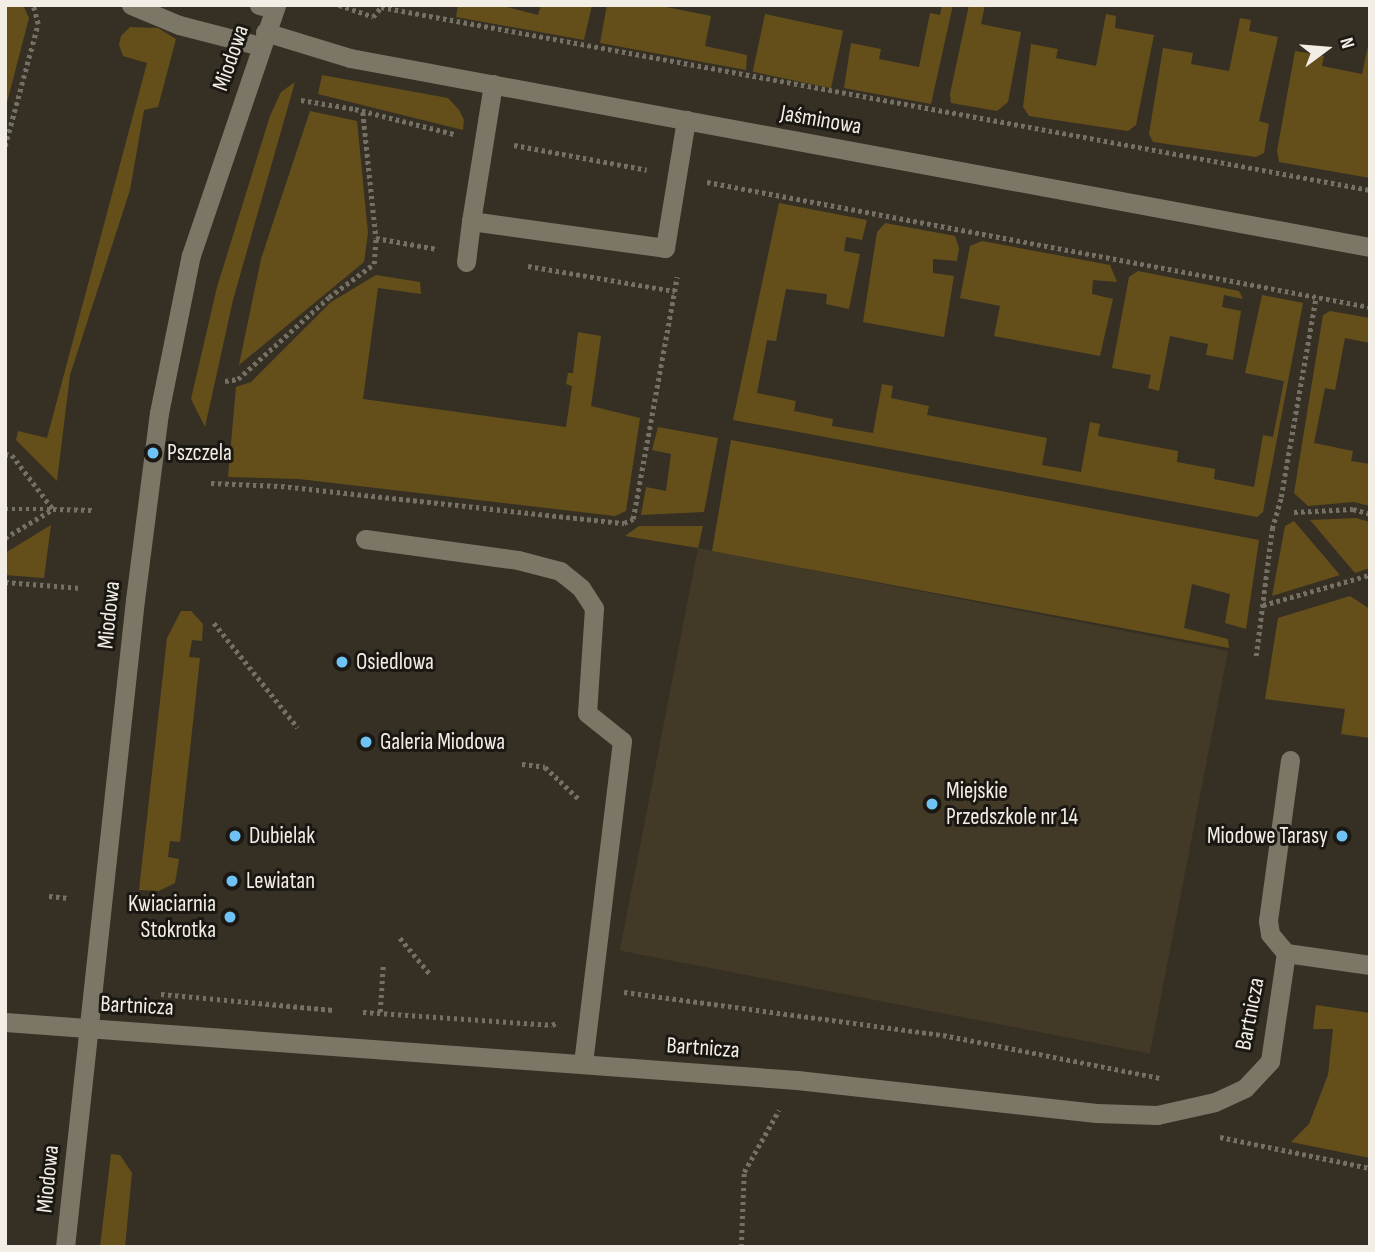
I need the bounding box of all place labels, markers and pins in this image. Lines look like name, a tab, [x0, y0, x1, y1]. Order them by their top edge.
place label: Pszczela	[167, 439, 232, 467]
marker: Pszczela	[145, 445, 161, 461]
place label: Osiedlowa	[356, 648, 434, 676]
marker: Osiedlowa	[334, 654, 350, 670]
place label: Galeria Miodowa	[380, 728, 505, 756]
marker: Galeria Miodowa	[358, 734, 374, 750]
place label: Miejskie Przedszkole nr 14	[946, 777, 1078, 831]
marker: Miejskie Przedszkole nr 14	[924, 796, 940, 812]
place label: Dubielak	[249, 822, 315, 850]
place label: Miodowe Tarasy	[1207, 822, 1328, 850]
marker: Dubielak	[227, 828, 243, 844]
marker: Miodowe Tarasy	[1334, 828, 1350, 844]
place label: Lewiatan	[246, 867, 315, 895]
marker: Lewiatan	[224, 873, 240, 889]
place label: Kwiaciarnia Stokrotka	[128, 890, 216, 944]
marker: Kwiaciarnia Stokrotka	[222, 909, 238, 925]

